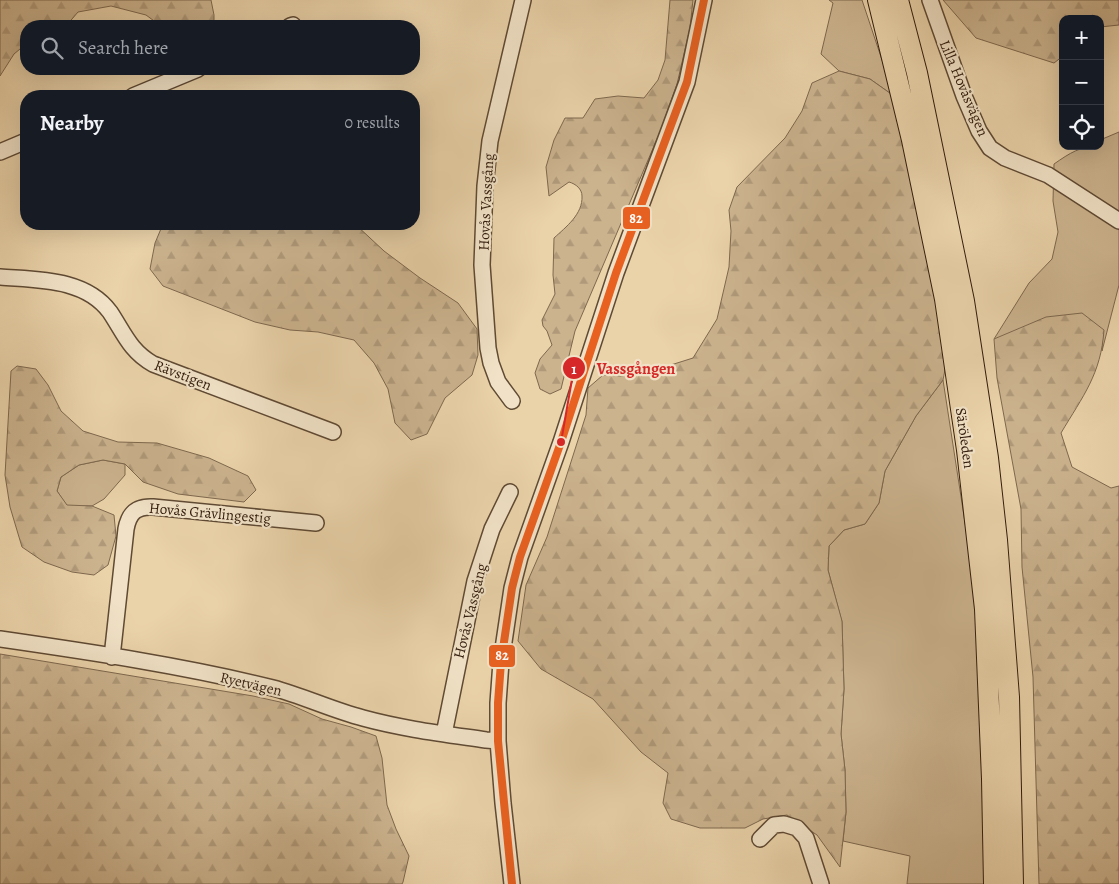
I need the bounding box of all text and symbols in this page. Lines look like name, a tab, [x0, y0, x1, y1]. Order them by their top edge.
map controls	[1059, 15, 1104, 150]
button: +	[1059, 15, 1104, 60]
search box	[20, 20, 420, 75]
icon: search	[38, 34, 66, 62]
text: Search here	[78, 35, 168, 61]
street label: Lilla Hovåsvägen	[935, 37, 993, 139]
button: −	[1059, 60, 1104, 105]
button: locate	[1059, 105, 1104, 150]
text: Nearby	[40, 109, 103, 137]
text: 0 results	[344, 112, 400, 134]
street label: Hovås Vassgång	[473, 152, 499, 251]
line badge: 82	[622, 206, 651, 230]
text: 82	[629, 209, 643, 228]
callout: Vassgången	[561, 353, 685, 384]
street label: Rävstigen	[151, 355, 215, 395]
text: Vassgången	[596, 358, 675, 380]
text: 1	[571, 359, 577, 379]
street label: Säröleden	[951, 406, 979, 470]
street label: Hovås Grävlingestig	[148, 498, 272, 528]
street label: Hovås Vassgång	[448, 561, 492, 661]
line badge: 82	[488, 644, 516, 668]
text: 82	[495, 646, 509, 665]
street label: Ryetvägen	[218, 667, 284, 701]

